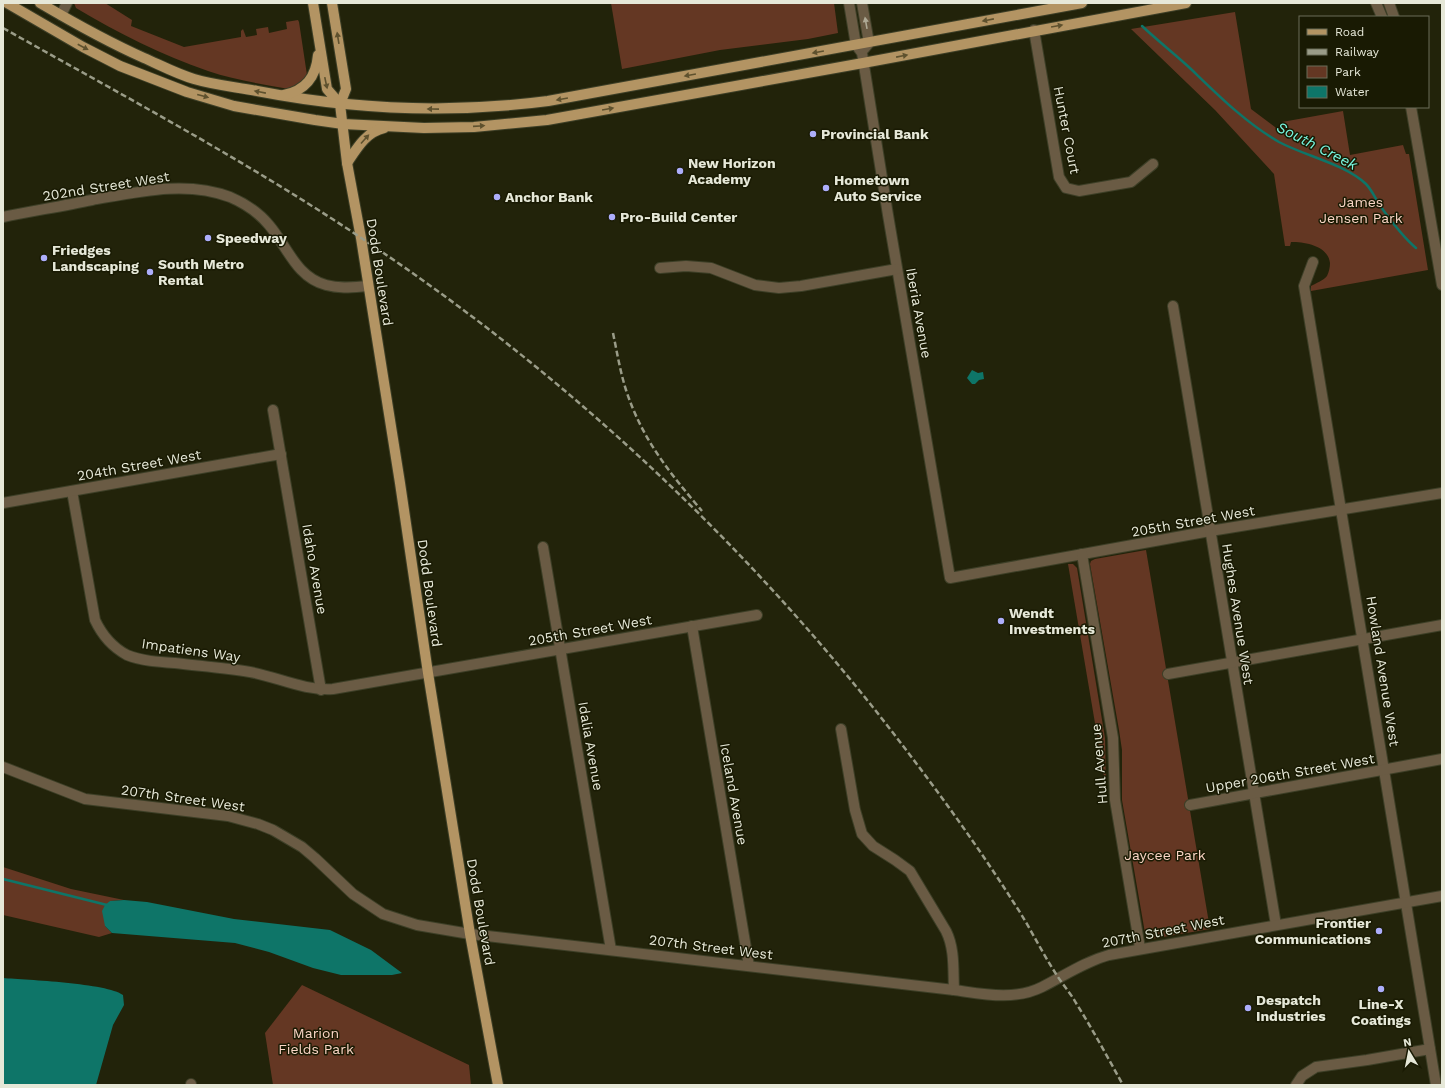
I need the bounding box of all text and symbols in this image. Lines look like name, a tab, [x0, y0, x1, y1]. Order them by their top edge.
legend	[1299, 16, 1429, 108]
one-way arrow	[862, 17, 868, 29]
one-way arrow	[982, 17, 995, 23]
one-way arrow	[1051, 23, 1063, 29]
text: Road	[1335, 25, 1364, 39]
one-way arrow	[335, 32, 341, 45]
one-way arrow	[77, 44, 89, 50]
text: Railway	[1335, 45, 1380, 59]
one-way arrow	[812, 49, 824, 55]
one-way arrow	[896, 52, 908, 58]
text: Park	[1335, 65, 1361, 79]
one-way arrow	[684, 73, 696, 79]
one-way arrow	[324, 77, 330, 89]
street label: Hunter Court	[1051, 85, 1083, 175]
text: Water	[1335, 85, 1370, 99]
one-way arrow	[254, 89, 266, 95]
one-way arrow	[197, 94, 209, 100]
one-way arrow	[556, 96, 568, 102]
one-way arrow	[426, 106, 439, 112]
one-way arrow	[602, 106, 614, 112]
water label: South Creek	[1274, 118, 1361, 174]
one-way arrow	[473, 123, 485, 130]
place label: Provincial Bank	[821, 126, 929, 142]
marker: Provincial Bank	[808, 129, 818, 139]
one-way arrow	[360, 134, 369, 145]
place label: New Horizon Academy	[688, 155, 776, 187]
marker: New Horizon Academy	[675, 166, 685, 176]
street label: 202nd Street West	[41, 168, 171, 204]
place label: Hometown Auto Service	[834, 172, 922, 204]
marker: Hometown Auto Service	[821, 183, 831, 193]
place label: Anchor Bank	[505, 189, 593, 205]
marker: Anchor Bank	[492, 192, 502, 202]
park label: James Jensen Park	[1319, 194, 1403, 226]
place label: Pro-Build Center	[620, 209, 737, 225]
marker: Pro-Build Center	[607, 212, 617, 222]
street label: Dodd Boulevard	[364, 217, 396, 327]
place label: Speedway	[216, 230, 287, 246]
marker: Speedway	[203, 233, 213, 243]
place label: Friedges Landscaping	[52, 242, 139, 274]
marker: Friedges Landscaping	[39, 253, 49, 263]
place label: South Metro Rental	[158, 256, 244, 288]
street label: Iberia Avenue	[903, 266, 935, 360]
marker: South Metro Rental	[145, 267, 155, 277]
street label: 204th Street West	[76, 446, 202, 484]
street label: 205th Street West	[1130, 502, 1256, 540]
street label: Idaho Avenue	[299, 523, 331, 615]
street label: Dodd Boulevard	[415, 538, 445, 648]
street label: Hughes Avenue West	[1219, 542, 1257, 686]
street label: Howland Avenue West	[1363, 595, 1403, 748]
place label: Wendt Investments	[1009, 605, 1095, 637]
street label: 205th Street West	[527, 611, 653, 649]
marker: Wendt Investments	[996, 616, 1006, 626]
street label: Impatiens Way	[141, 635, 242, 665]
street label: Idalia Avenue	[575, 700, 607, 792]
street label: Hull Avenue	[1088, 723, 1110, 805]
street label: Iceland Avenue	[717, 742, 751, 846]
street label: Upper 206th Street West	[1204, 750, 1376, 796]
street label: 207th Street West	[120, 781, 246, 815]
park label: Jaycee Park	[1124, 847, 1206, 863]
street label: Dodd Boulevard	[464, 857, 498, 967]
street label: 207th Street West	[1100, 911, 1226, 951]
place label: Frontier Communications	[1255, 915, 1372, 947]
marker: Frontier Communications	[1374, 926, 1384, 936]
street label: 207th Street West	[648, 931, 774, 963]
marker: Line-X Coatings	[1376, 984, 1386, 994]
place label: Despatch Industries	[1256, 992, 1326, 1024]
place label: Line-X Coatings	[1351, 996, 1411, 1028]
marker: Despatch Industries	[1243, 1003, 1253, 1013]
park label: Marion Fields Park	[278, 1025, 354, 1057]
north arrow	[1389, 1032, 1429, 1072]
text: N	[1402, 1036, 1412, 1050]

